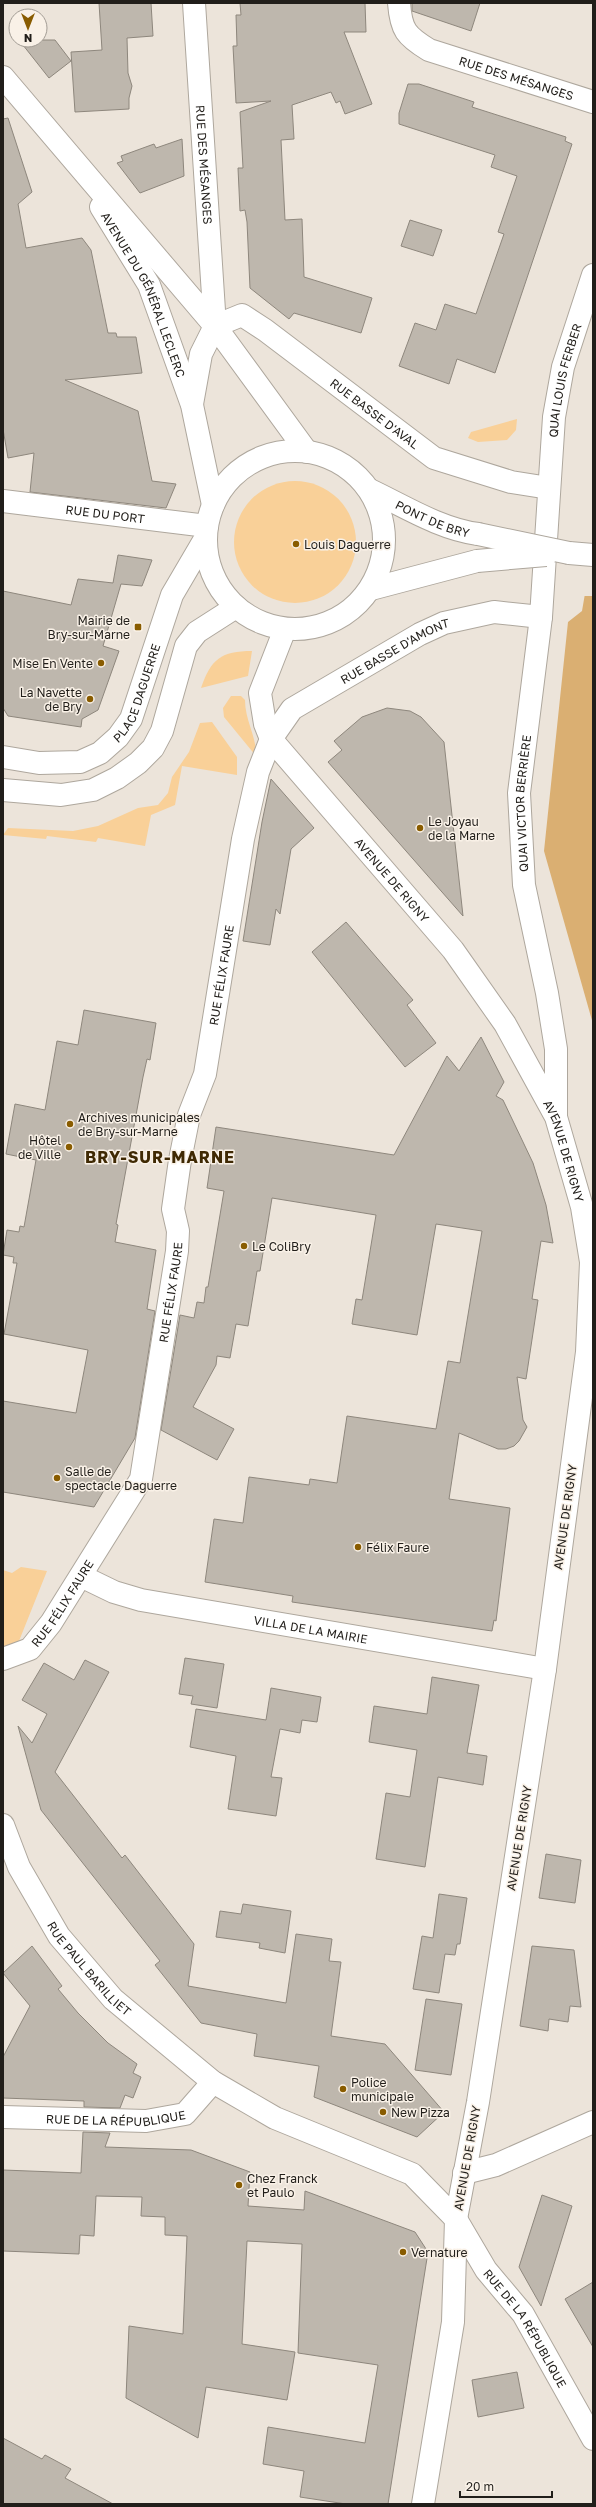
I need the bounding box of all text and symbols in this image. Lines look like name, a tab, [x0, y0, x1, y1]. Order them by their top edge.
north arrow	[8, 8, 48, 48]
text: N	[24, 32, 32, 45]
street label: RUE DES MÉSANGES	[457, 53, 576, 103]
street label: RUE DES MÉSANGES	[193, 105, 216, 225]
street label: AVENUE DU GÉNÉRAL LECLERC	[98, 209, 189, 379]
street label: QUAI LOUIS FERBER	[545, 321, 584, 438]
street label: RUE BASSE D'AVAL	[327, 375, 422, 452]
street label: PONT DE BRY	[393, 497, 471, 540]
street label: RUE DU PORT	[65, 501, 146, 526]
place label: Louis Daguerre	[304, 537, 391, 552]
marker: Louis Daguerre	[291, 539, 301, 549]
place label: Mairie de Bry-sur-Marne	[48, 613, 130, 642]
street label: RUE BASSE D'AMONT	[337, 615, 451, 687]
marker: Mairie de Bry-sur-Marne	[133, 622, 143, 632]
street label: PLACE DAGUERRE	[110, 642, 163, 745]
place label: Mise En Vente	[12, 656, 93, 671]
marker: Mise En Vente	[96, 658, 106, 668]
place label: La Navette de Bry	[20, 685, 82, 714]
marker: La Navette de Bry	[85, 694, 95, 704]
street label: QUAI VICTOR BERRIÈRE	[512, 734, 534, 872]
place label: Le Joyau de la Marne	[428, 814, 495, 843]
marker: Le Joyau de la Marne	[415, 823, 425, 833]
street label: AVENUE DE RIGNY	[352, 834, 433, 925]
street label: RUE FÉLIX FAURE	[205, 924, 236, 1026]
street label: AVENUE DE RIGNY	[540, 1097, 588, 1204]
place label: Archives municipales de Bry-sur-Marne	[78, 1110, 200, 1139]
marker: Archives municipales de Bry-sur-Marne	[65, 1119, 75, 1129]
place label: Hôtel de Ville	[18, 1133, 61, 1162]
marker: Hôtel de Ville	[64, 1142, 74, 1152]
district label: BRY-SUR-MARNE	[85, 1147, 235, 1167]
place label: Le ColiBry	[252, 1239, 311, 1254]
marker: Le ColiBry	[239, 1241, 249, 1251]
street label: RUE FÉLIX FAURE	[155, 1242, 185, 1344]
street label: AVENUE DE RIGNY	[550, 1463, 580, 1571]
place label: Salle de spectacle Daguerre	[65, 1464, 177, 1493]
marker: Salle de spectacle Daguerre	[52, 1473, 62, 1483]
place label: Félix Faure	[366, 1540, 429, 1555]
marker: Félix Faure	[353, 1542, 363, 1552]
street label: RUE FÉLIX FAURE	[28, 1557, 96, 1649]
street label: VILLA DE LA MAIRIE	[253, 1612, 369, 1646]
street label: AVENUE DE RIGNY	[503, 1784, 535, 1892]
street label: RUE PAUL BARILLIET	[44, 1918, 135, 2019]
place label: Police municipale	[351, 2075, 414, 2104]
marker: Police municipale	[338, 2084, 348, 2094]
street label: AVENUE DE RIGNY	[450, 2104, 484, 2212]
place label: New Pizza	[391, 2105, 450, 2120]
street label: RUE DE LA RÉPUBLIQUE	[46, 2107, 187, 2129]
marker: New Pizza	[378, 2107, 388, 2117]
place label: Chez Franck et Paulo	[247, 2171, 318, 2200]
marker: Chez Franck et Paulo	[234, 2180, 244, 2190]
place label: Vernature	[411, 2245, 468, 2260]
marker: Vernature	[398, 2247, 408, 2257]
street label: RUE DE LA RÉPUBLIQUE	[481, 2266, 570, 2390]
scale bar	[460, 2473, 552, 2499]
text: 20 m	[466, 2479, 494, 2494]

